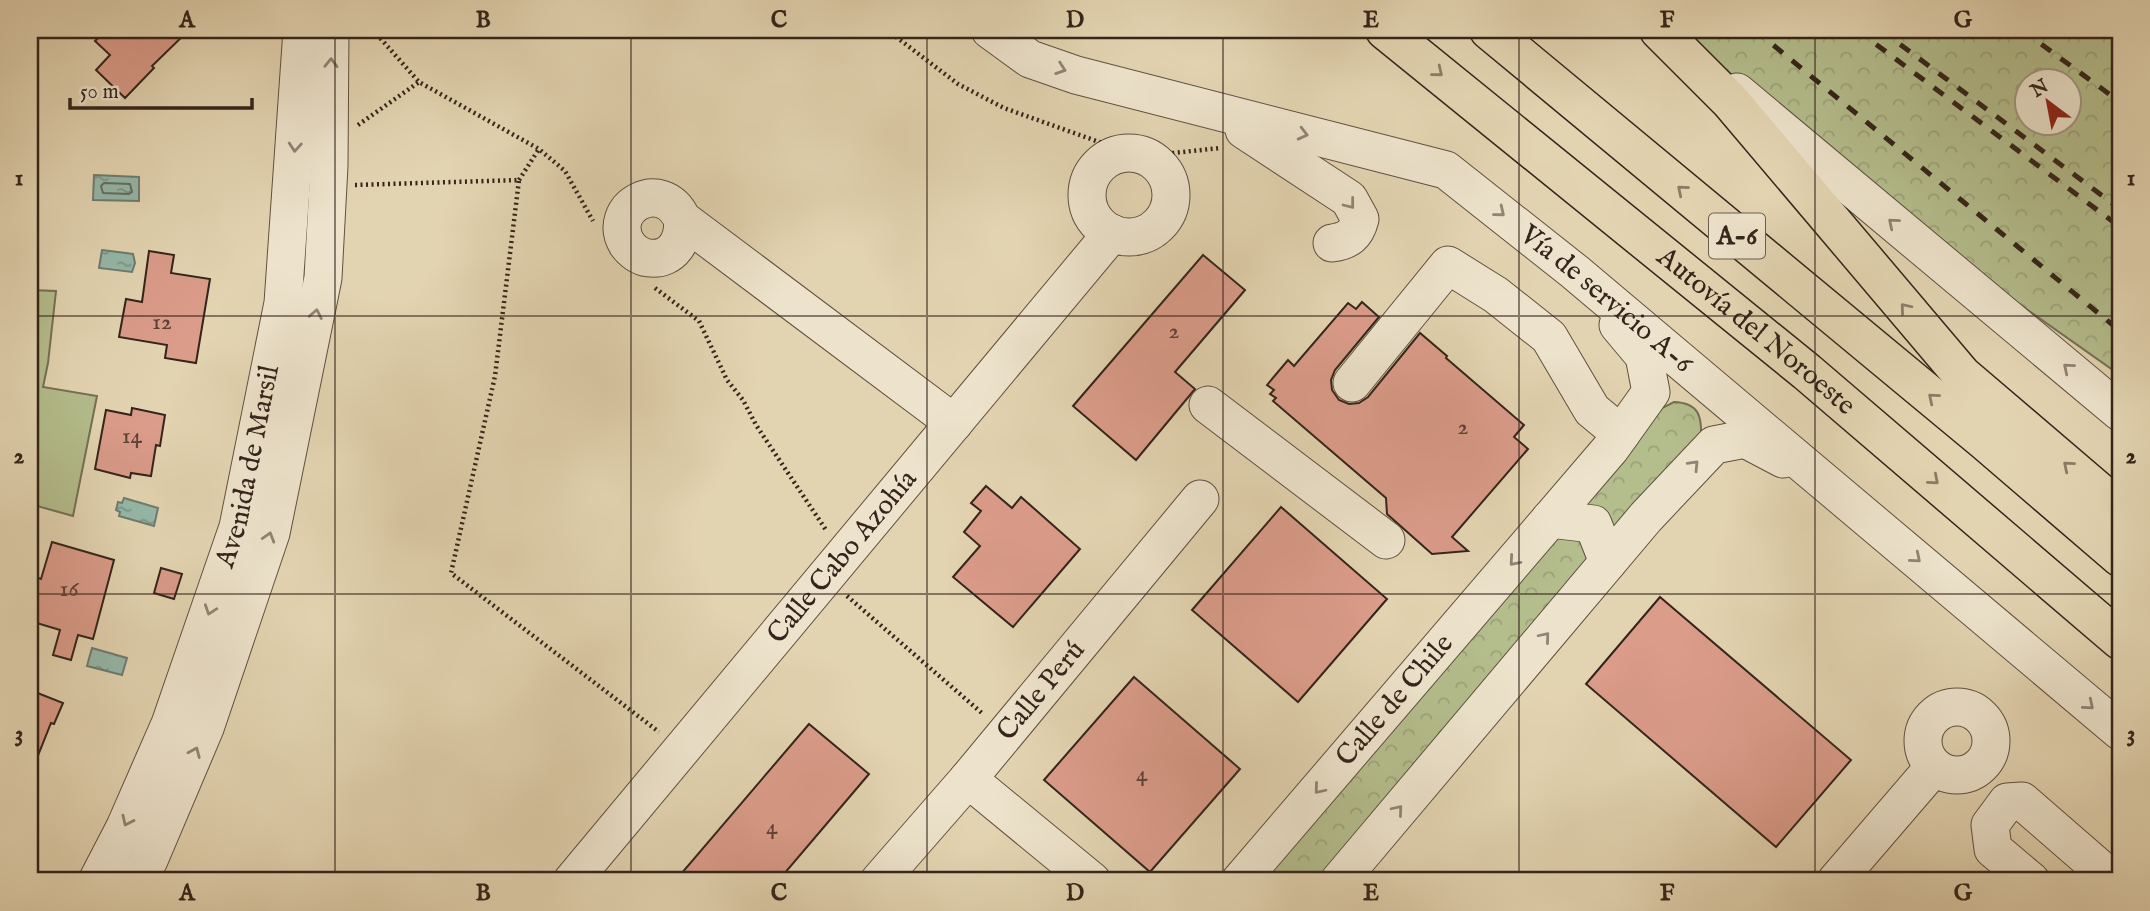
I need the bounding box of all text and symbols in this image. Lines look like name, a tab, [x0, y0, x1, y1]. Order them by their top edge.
text: A	[178, 6, 196, 35]
text: B	[475, 6, 491, 35]
text: C	[771, 6, 788, 35]
text: D	[1066, 6, 1084, 35]
text: E	[1363, 6, 1379, 35]
text: F	[1660, 6, 1675, 35]
text: G	[1954, 6, 1973, 35]
one-way arrow	[323, 57, 338, 68]
one-way arrow	[1054, 61, 1066, 75]
one-way arrow	[1431, 64, 1443, 77]
scale bar	[70, 66, 252, 110]
north arrow	[2014, 66, 2084, 136]
text: N	[2026, 74, 2054, 104]
text: 50 m	[80, 79, 119, 106]
one-way arrow	[1297, 126, 1309, 140]
one-way arrow	[287, 141, 302, 152]
text: 1	[15, 164, 23, 193]
text: 1	[2127, 164, 2135, 193]
one-way arrow	[1678, 186, 1691, 198]
one-way arrow	[1341, 197, 1354, 209]
one-way arrow	[1492, 204, 1504, 217]
road number: A-6	[1709, 214, 1765, 258]
street label: Vía de servicio A-6	[1512, 217, 1701, 382]
one-way arrow	[1888, 219, 1901, 231]
street label: Autovía del Noroeste	[1649, 239, 1863, 423]
one-way arrow	[1901, 304, 1913, 317]
house number: 12	[152, 307, 172, 338]
one-way arrow	[308, 308, 323, 320]
house number: 2	[1168, 316, 1180, 347]
street label: Avenida de Marsil	[207, 362, 288, 573]
one-way arrow	[2063, 364, 2075, 377]
one-way arrow	[1928, 394, 1941, 406]
house number: 2	[1457, 412, 1469, 443]
house number: 14	[122, 421, 143, 452]
text: 2	[14, 442, 25, 471]
text: 2	[2126, 442, 2137, 471]
one-way arrow	[1686, 460, 1699, 473]
street label: Calle Cabo Azohía	[760, 462, 925, 651]
one-way arrow	[2064, 462, 2077, 474]
one-way arrow	[1925, 472, 1938, 484]
one-way arrow	[260, 531, 275, 543]
one-way arrow	[1908, 549, 1921, 562]
one-way arrow	[1510, 553, 1523, 565]
house number: 16	[59, 574, 79, 605]
one-way arrow	[204, 603, 218, 615]
street label: Calle de Chile	[1329, 627, 1461, 774]
one-way arrow	[1537, 632, 1549, 645]
street label: Calle Perú	[989, 633, 1093, 748]
one-way arrow	[2081, 697, 2094, 709]
text: 3	[15, 720, 23, 749]
text: 3	[2127, 720, 2135, 749]
one-way arrow	[187, 746, 201, 759]
house number: 4	[1136, 759, 1148, 790]
one-way arrow	[1315, 781, 1327, 794]
one-way arrow	[1390, 806, 1403, 818]
house number: 4	[766, 812, 778, 843]
one-way arrow	[121, 814, 135, 826]
text: A	[178, 879, 196, 908]
text: B	[475, 879, 491, 908]
text: C	[771, 879, 788, 908]
text: D	[1066, 879, 1084, 908]
text: E	[1363, 879, 1379, 908]
text: F	[1660, 879, 1675, 908]
text: G	[1954, 879, 1973, 908]

